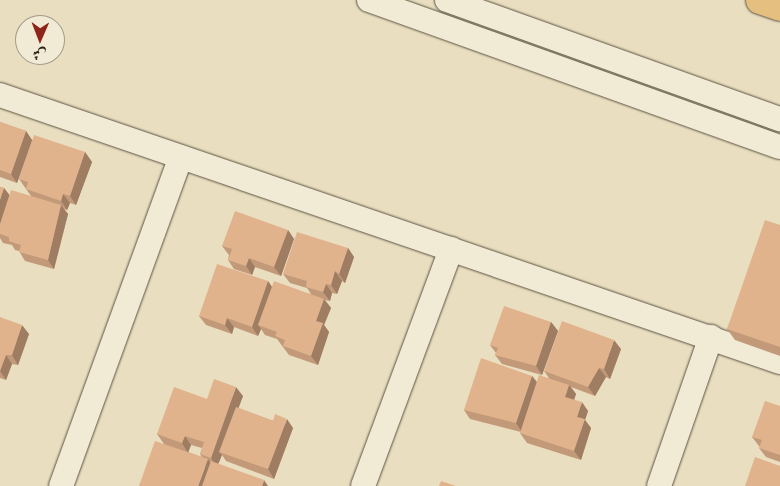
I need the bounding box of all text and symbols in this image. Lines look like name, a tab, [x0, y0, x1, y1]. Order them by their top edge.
north arrow	[15, 15, 65, 65]
text: ش	[33, 45, 47, 63]

